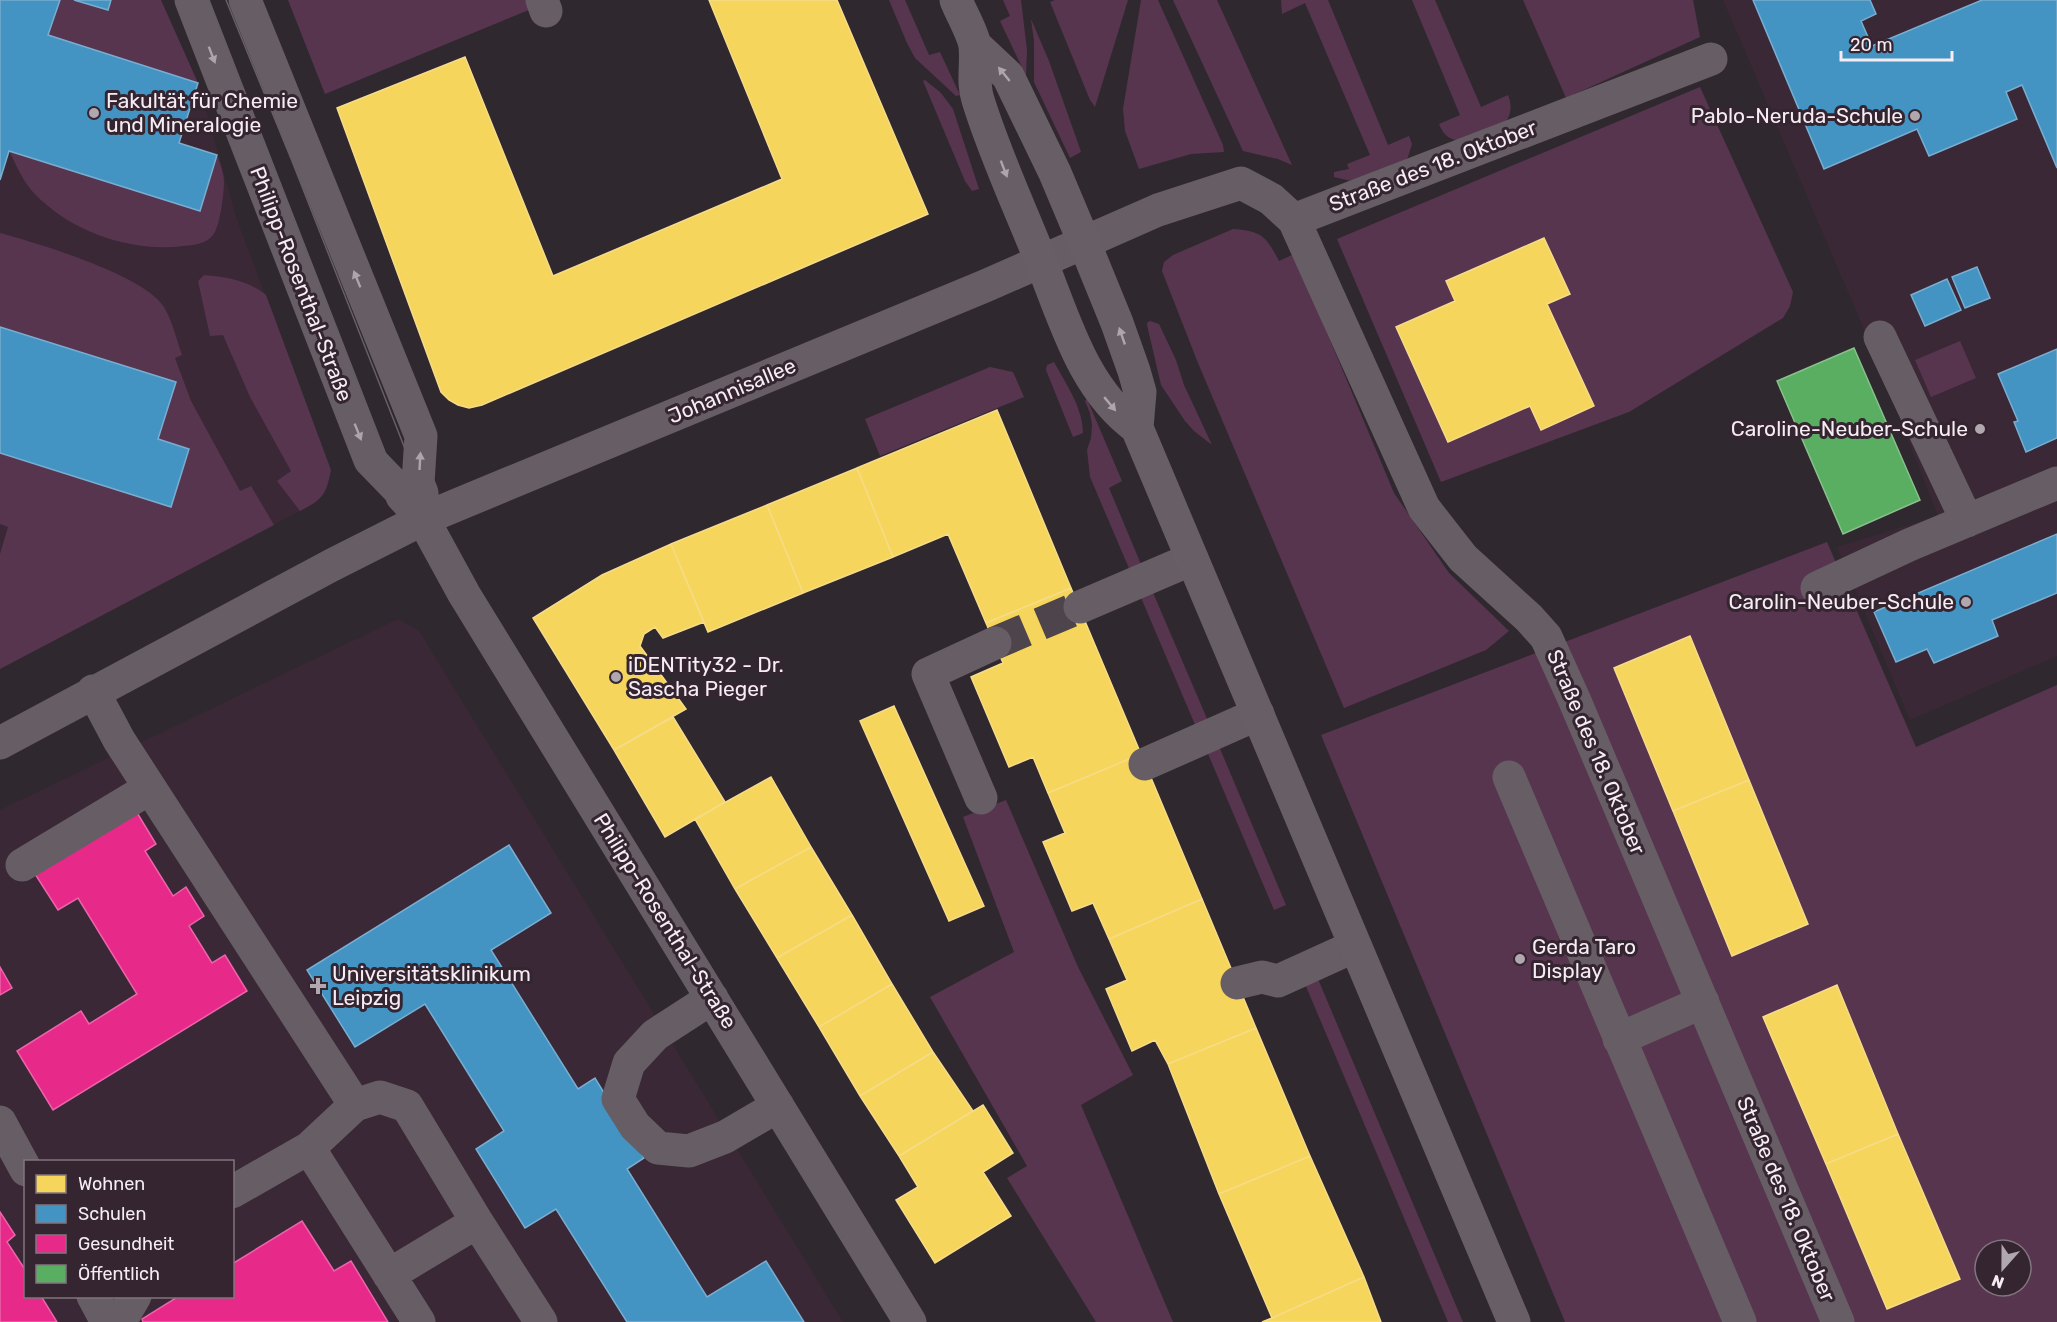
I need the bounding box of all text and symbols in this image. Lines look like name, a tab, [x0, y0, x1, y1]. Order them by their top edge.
scale bar	[1841, 24, 1952, 62]
text: 20 m	[1850, 34, 1892, 56]
one-way arrow	[207, 46, 217, 64]
one-way arrow	[998, 66, 1011, 82]
place label: Fakultät für Chemie und Mineralogie	[106, 88, 298, 137]
place label: Pablo-Neruda-Schule	[1691, 103, 1903, 128]
marker: Fakultät für Chemie und Mineralogie	[87, 106, 101, 120]
marker: Pablo-Neruda-Schule	[1908, 109, 1922, 123]
street label: Straße des 18. Oktober	[1326, 114, 1540, 217]
one-way arrow	[999, 160, 1009, 178]
street label: Philipp-Rosenthal-Straße	[245, 163, 358, 405]
one-way arrow	[352, 269, 362, 287]
one-way arrow	[1116, 327, 1126, 345]
street label: Johannisallee	[664, 352, 799, 429]
one-way arrow	[1104, 396, 1117, 412]
place label: Caroline-Neuber-Schule	[1731, 416, 1968, 441]
marker: Caroline-Neuber-Schule	[1973, 422, 1987, 436]
one-way arrow	[354, 423, 364, 441]
one-way arrow	[415, 452, 424, 471]
place label: Carolin-Neuber-Schule	[1729, 589, 1954, 614]
marker: Carolin-Neuber-Schule	[1959, 595, 1973, 609]
street label: Straße des 18. Oktober	[1542, 646, 1651, 858]
place label: iDENTity32 - Dr. Sascha Pieger	[628, 652, 784, 701]
marker: iDENTity32 - Dr. Sascha Pieger	[609, 670, 623, 684]
street label: Philipp-Rosenthal-Straße	[589, 808, 742, 1033]
place label: Gerda Taro Display	[1532, 934, 1636, 983]
marker: Gerda Taro Display	[1513, 952, 1527, 966]
place label: Universitätsklinikum Leipzig	[332, 961, 531, 1010]
marker: Universitätsklinikum Leipzig	[309, 977, 327, 995]
street label: Straße des 18. Oktober	[1732, 1093, 1841, 1305]
legend	[24, 1160, 234, 1298]
text: Wohnen	[78, 1173, 145, 1195]
text: Schulen	[78, 1203, 146, 1225]
text: Gesundheit	[78, 1233, 174, 1255]
north arrow	[1973, 1238, 2033, 1298]
text: Öffentlich	[78, 1263, 160, 1285]
text: N	[1989, 1271, 2007, 1292]

